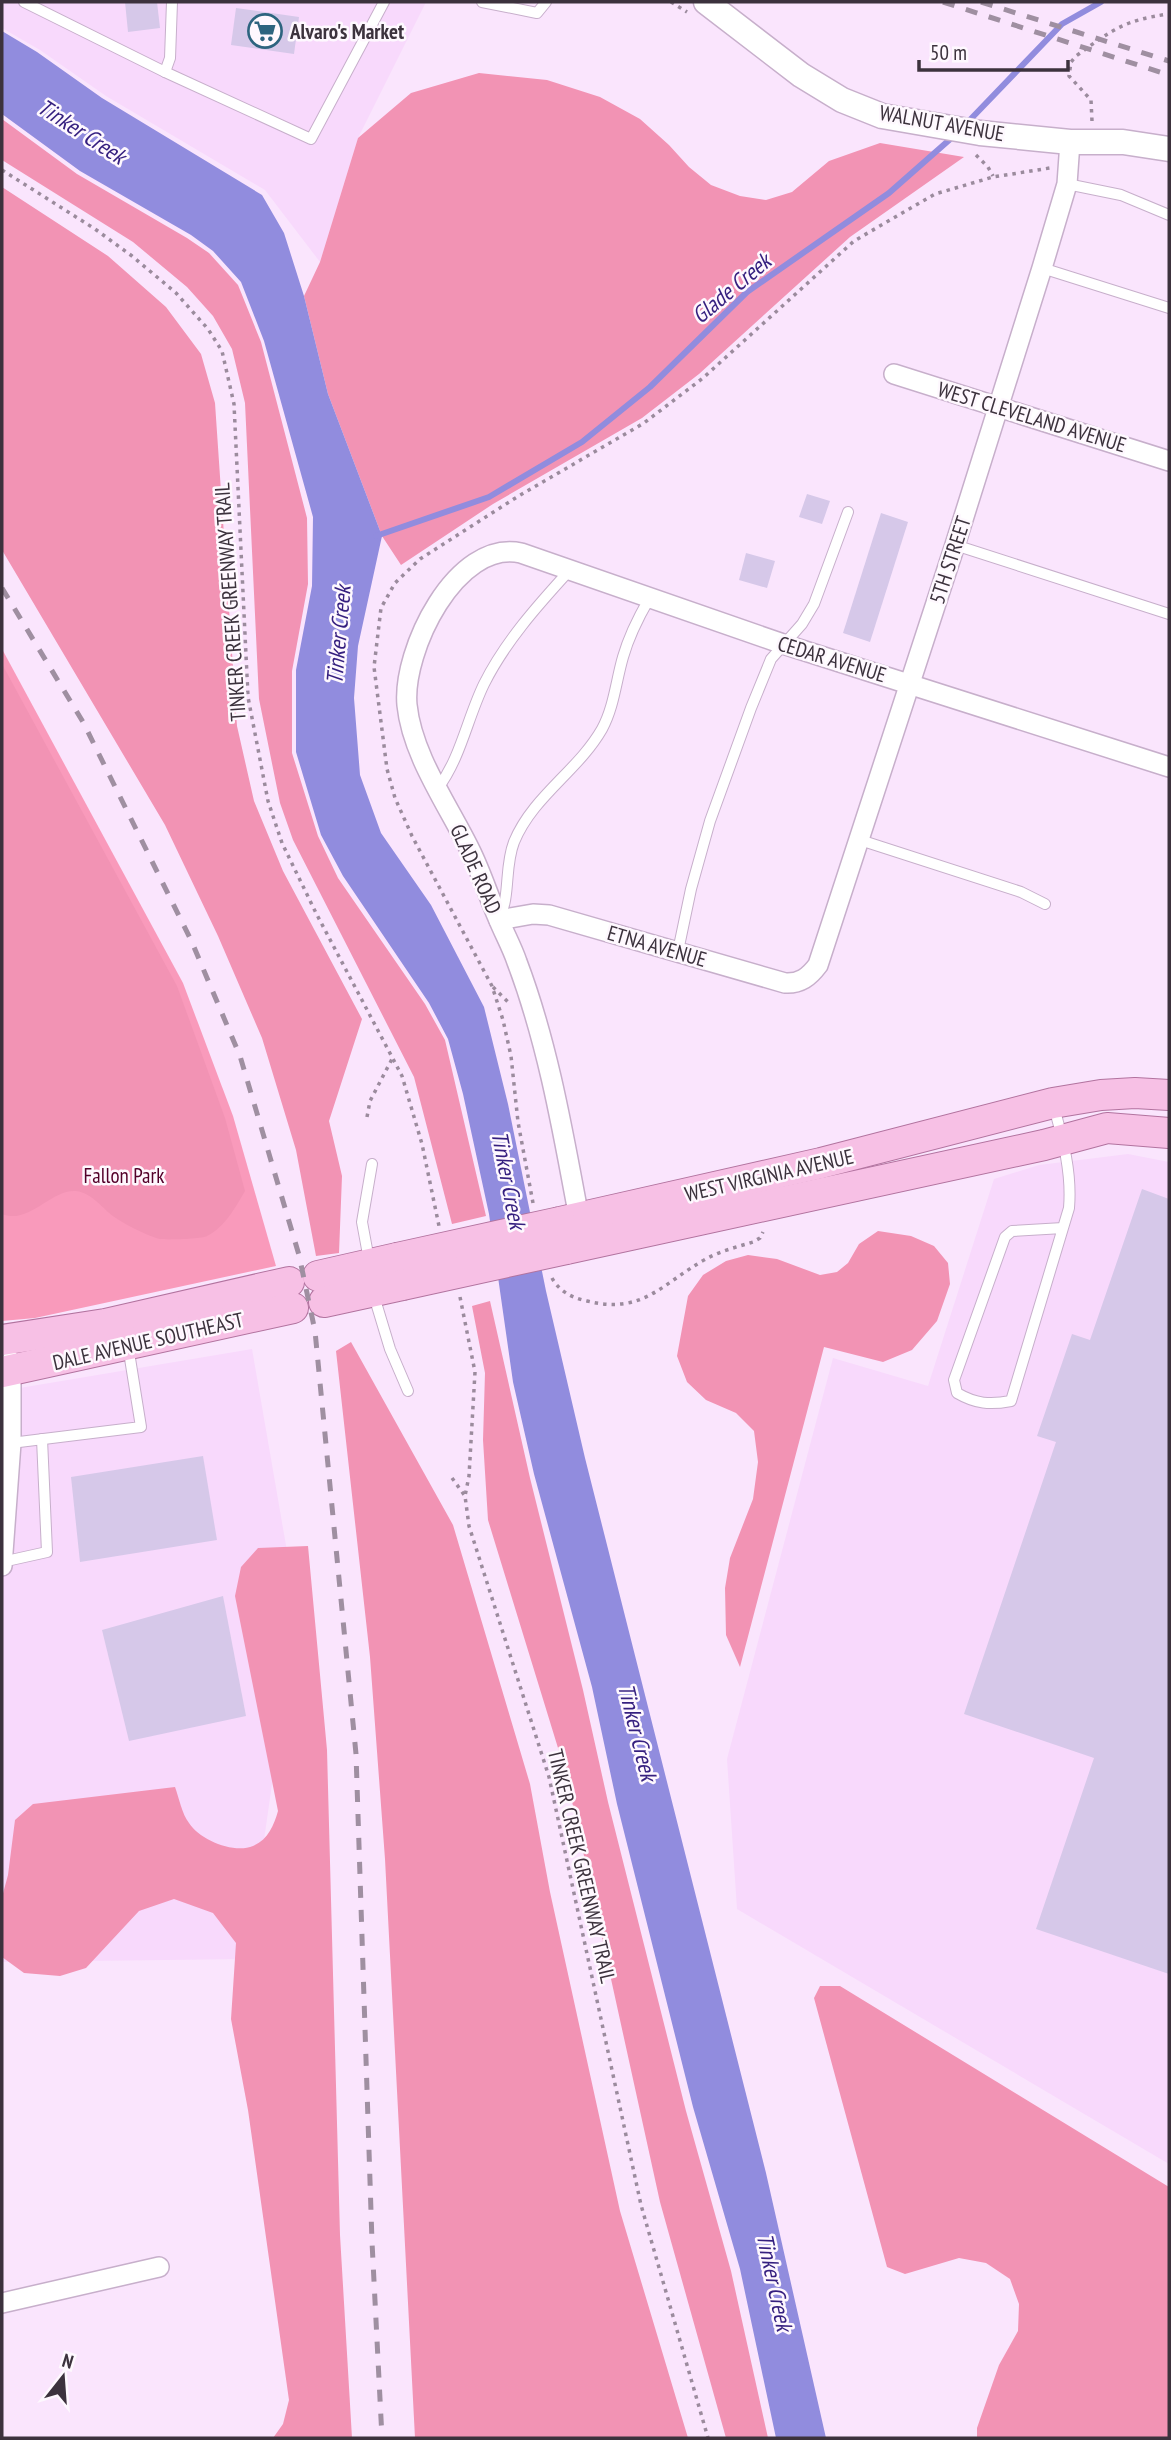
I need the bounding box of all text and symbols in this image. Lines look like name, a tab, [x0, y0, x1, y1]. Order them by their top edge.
supermarket icon: Alvaro's Market	[246, 12, 284, 50]
place label: Alvaro's Market	[289, 18, 404, 45]
scale bar	[919, 28, 1068, 72]
text: 50 m	[930, 39, 967, 66]
water label: Tinker Creek	[33, 92, 134, 172]
street label: WALNUT AVENUE	[878, 99, 1006, 147]
water label: Glade Creek	[685, 245, 779, 329]
street label: WEST CLEVELAND AVENUE	[935, 376, 1129, 458]
street label: TINKER CREEK GREENWAY TRAIL	[208, 482, 252, 722]
street label: 5TH STREET	[923, 512, 977, 607]
water label: Tinker Creek	[319, 581, 357, 686]
street label: CEDAR AVENUE	[774, 630, 890, 688]
street label: GLADE ROAD	[444, 820, 508, 918]
street label: ETNA AVENUE	[604, 919, 710, 973]
water label: Tinker Creek	[485, 1129, 533, 1234]
street label: WEST VIRGINIA AVENUE	[682, 1142, 856, 1208]
park label: Fallon Park	[84, 1162, 164, 1189]
street label: DALE AVENUE SOUTHEAST	[50, 1306, 247, 1376]
water label: Tinker Creek	[612, 1680, 665, 1787]
street label: TINKER CREEK GREENWAY TRAIL	[542, 1746, 622, 1986]
water label: Tinker Creek	[751, 2231, 800, 2336]
north arrow	[28, 2342, 98, 2412]
text: N	[60, 2348, 76, 2374]

